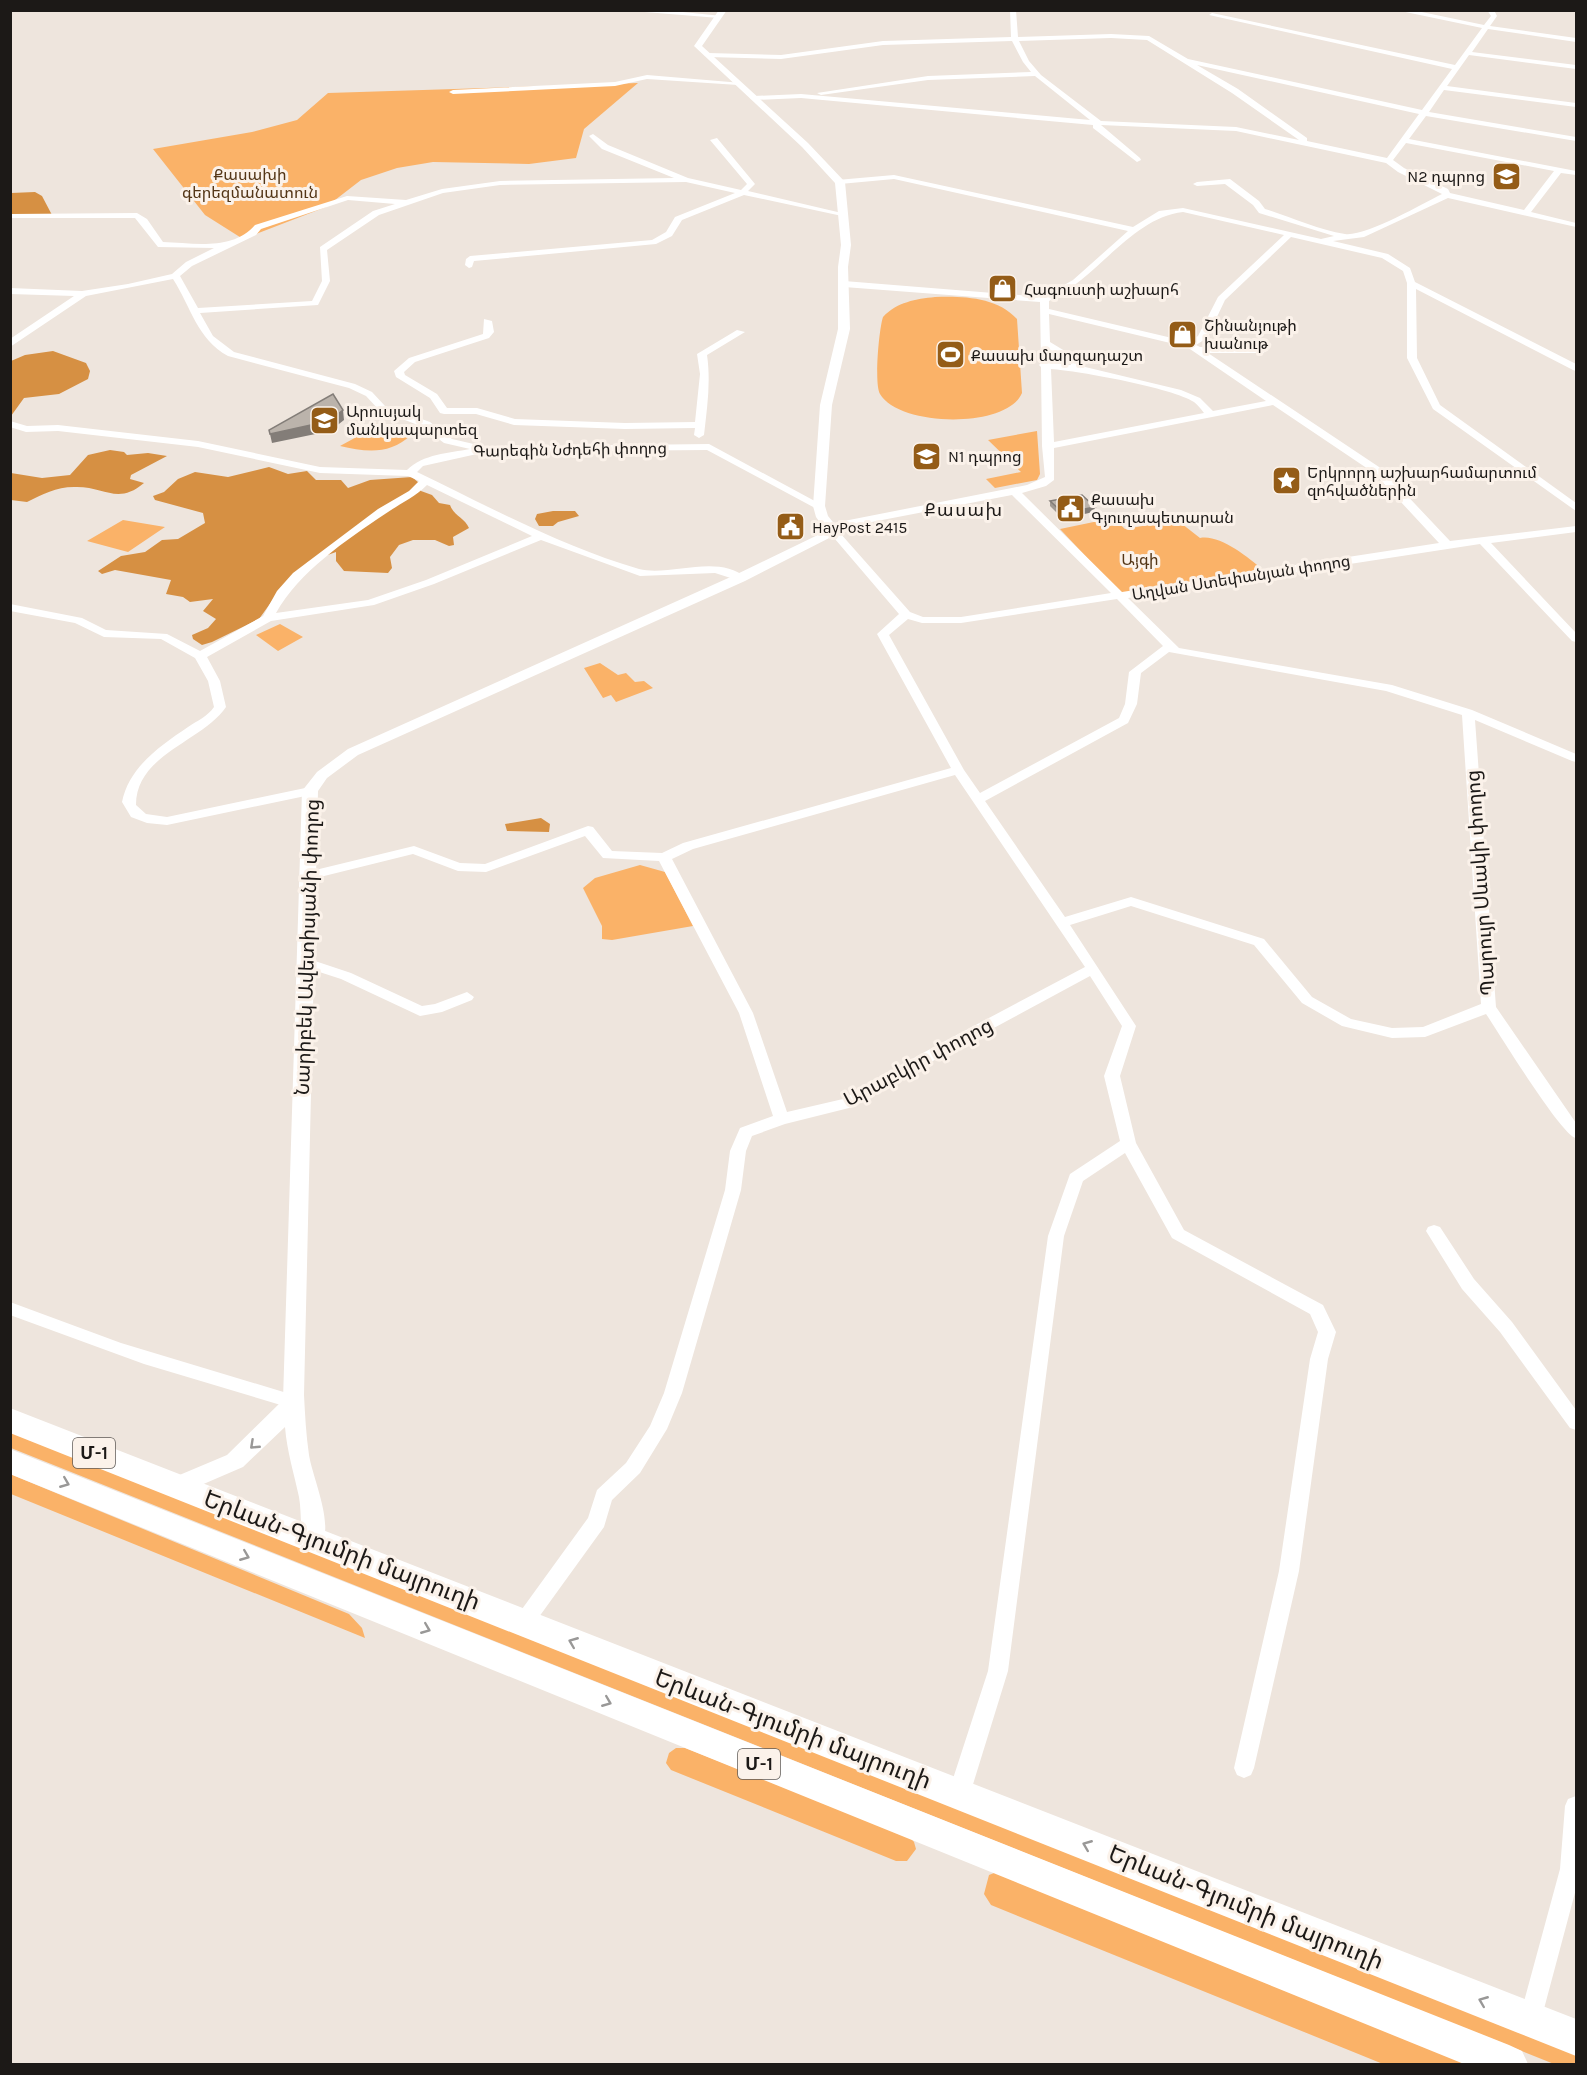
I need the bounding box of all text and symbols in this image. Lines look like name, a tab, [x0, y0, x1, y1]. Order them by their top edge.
school or university icon: N2 դպրոց	[1490, 160, 1522, 192]
park label: Քասախի գերեզմանատուն	[182, 165, 318, 202]
place label: N2 դպրոց	[1407, 167, 1485, 186]
shop icon: Հագուստի աշխարհ	[987, 273, 1019, 305]
place label: Հագուստի աշխարհ	[1024, 280, 1179, 299]
place label: Շինանյութի խանութ	[1204, 316, 1297, 353]
shop icon: Շինանյութի խանութ	[1167, 318, 1199, 350]
sports icon: Քասախ մարզադաշտ	[934, 339, 966, 371]
place label: Քասախ մարզադաշտ	[971, 346, 1143, 365]
place label: Արուսյակ մանկապարտեզ	[346, 402, 479, 439]
school or university icon: Արուսյակ մանկապարտեզ	[309, 404, 341, 436]
street label: Գարեգին Նժդեհի փողոց	[473, 438, 667, 461]
school or university icon: N1 դպրոց	[911, 440, 943, 472]
place label: N1 դպրոց	[948, 447, 1022, 466]
place label: Երկրորդ աշխարհամարտում զոհվածներին	[1307, 463, 1537, 500]
place icon: Երկրորդ աշխարհամարտում զոհվածներին	[1270, 465, 1302, 497]
place label: Քասախ Գյուղապետարան	[1091, 490, 1234, 527]
public building icon: Քասախ Գյուղապետարան	[1054, 492, 1086, 524]
district label: Քասախ	[924, 499, 1004, 521]
public building icon: HayPost 2415	[775, 511, 807, 543]
place label: HayPost 2415	[812, 518, 907, 537]
park label: Այգի	[1121, 550, 1159, 569]
street label: Աղվան Ստեփանյան փողոց	[1130, 551, 1352, 604]
street label: Պարույր Սևակի փողոց	[1461, 769, 1500, 997]
street label: Նարիբեկ Ավետիսյանի փողոց	[291, 798, 324, 1096]
street label: Արաբկիր փողոց	[840, 1013, 997, 1111]
road number: Մ-1	[73, 1438, 115, 1468]
one-way arrow	[250, 1438, 260, 1449]
one-way arrow	[58, 1476, 69, 1488]
street label: Երևան-Գյումրի մայրուղի	[200, 1484, 484, 1616]
one-way arrow	[239, 1549, 250, 1561]
one-way arrow	[420, 1622, 431, 1634]
one-way arrow	[569, 1637, 580, 1649]
street label: Երևան-Գյումրի մայրուղի	[651, 1663, 935, 1795]
one-way arrow	[601, 1695, 612, 1707]
road number: Մ-1	[738, 1749, 780, 1779]
street label: Երևան-Գյումրի մայրուղի	[1104, 1839, 1388, 1975]
one-way arrow	[1082, 1840, 1093, 1852]
one-way arrow	[1478, 1996, 1489, 2008]

